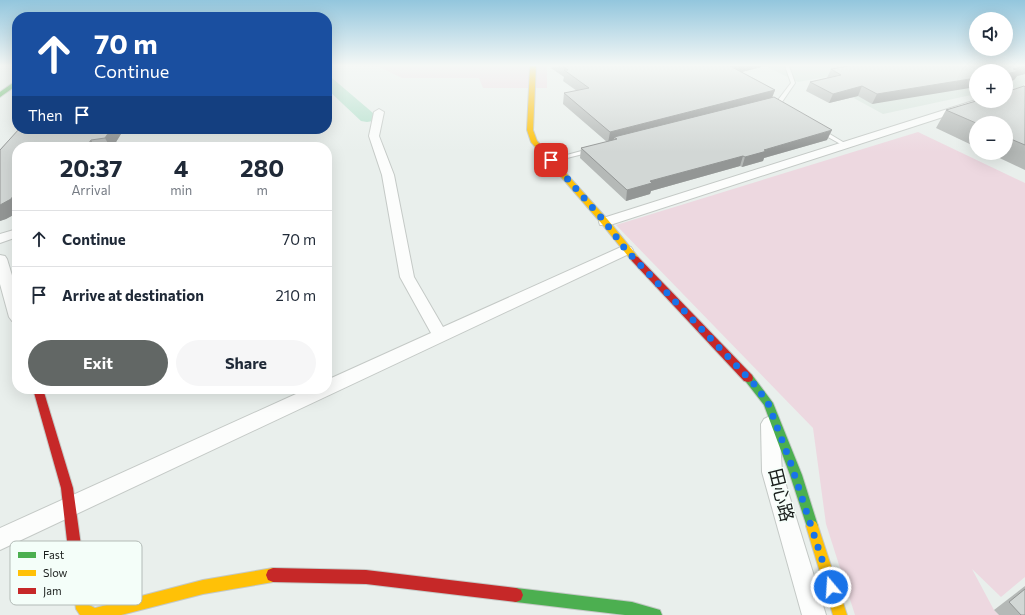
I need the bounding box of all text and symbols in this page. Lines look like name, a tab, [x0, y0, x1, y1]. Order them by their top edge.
map controls	[969, 12, 1013, 160]
button: sound	[969, 12, 1013, 56]
text: 70 m	[94, 26, 158, 60]
icon: ahead	[28, 28, 80, 80]
text: Continue	[94, 60, 169, 82]
button: +	[969, 64, 1013, 108]
icon: arrive	[71, 104, 93, 126]
text: Then	[28, 106, 63, 124]
button: −	[969, 116, 1013, 160]
pin	[534, 143, 568, 177]
icon: arrive	[540, 149, 562, 171]
text: 20:37	[60, 153, 122, 182]
text: 4	[174, 153, 189, 182]
text: 280	[240, 153, 284, 182]
text: Arrival	[71, 182, 111, 198]
text: min	[170, 182, 192, 198]
text: m	[256, 182, 268, 198]
icon: ahead	[28, 228, 50, 250]
text: Continue	[62, 230, 126, 248]
text: 70 m	[282, 230, 316, 248]
icon: arrive	[28, 284, 50, 306]
text: Arrive at destination	[62, 286, 204, 304]
text: 210 m	[276, 286, 316, 304]
button: Exit	[28, 340, 168, 386]
button: Share	[176, 340, 316, 386]
street label: 田心路	[765, 466, 799, 524]
legend	[10, 541, 142, 605]
text: Fast	[43, 548, 65, 561]
text: Slow	[43, 566, 68, 579]
position arrow	[810, 566, 852, 608]
text: Jam	[43, 584, 62, 598]

